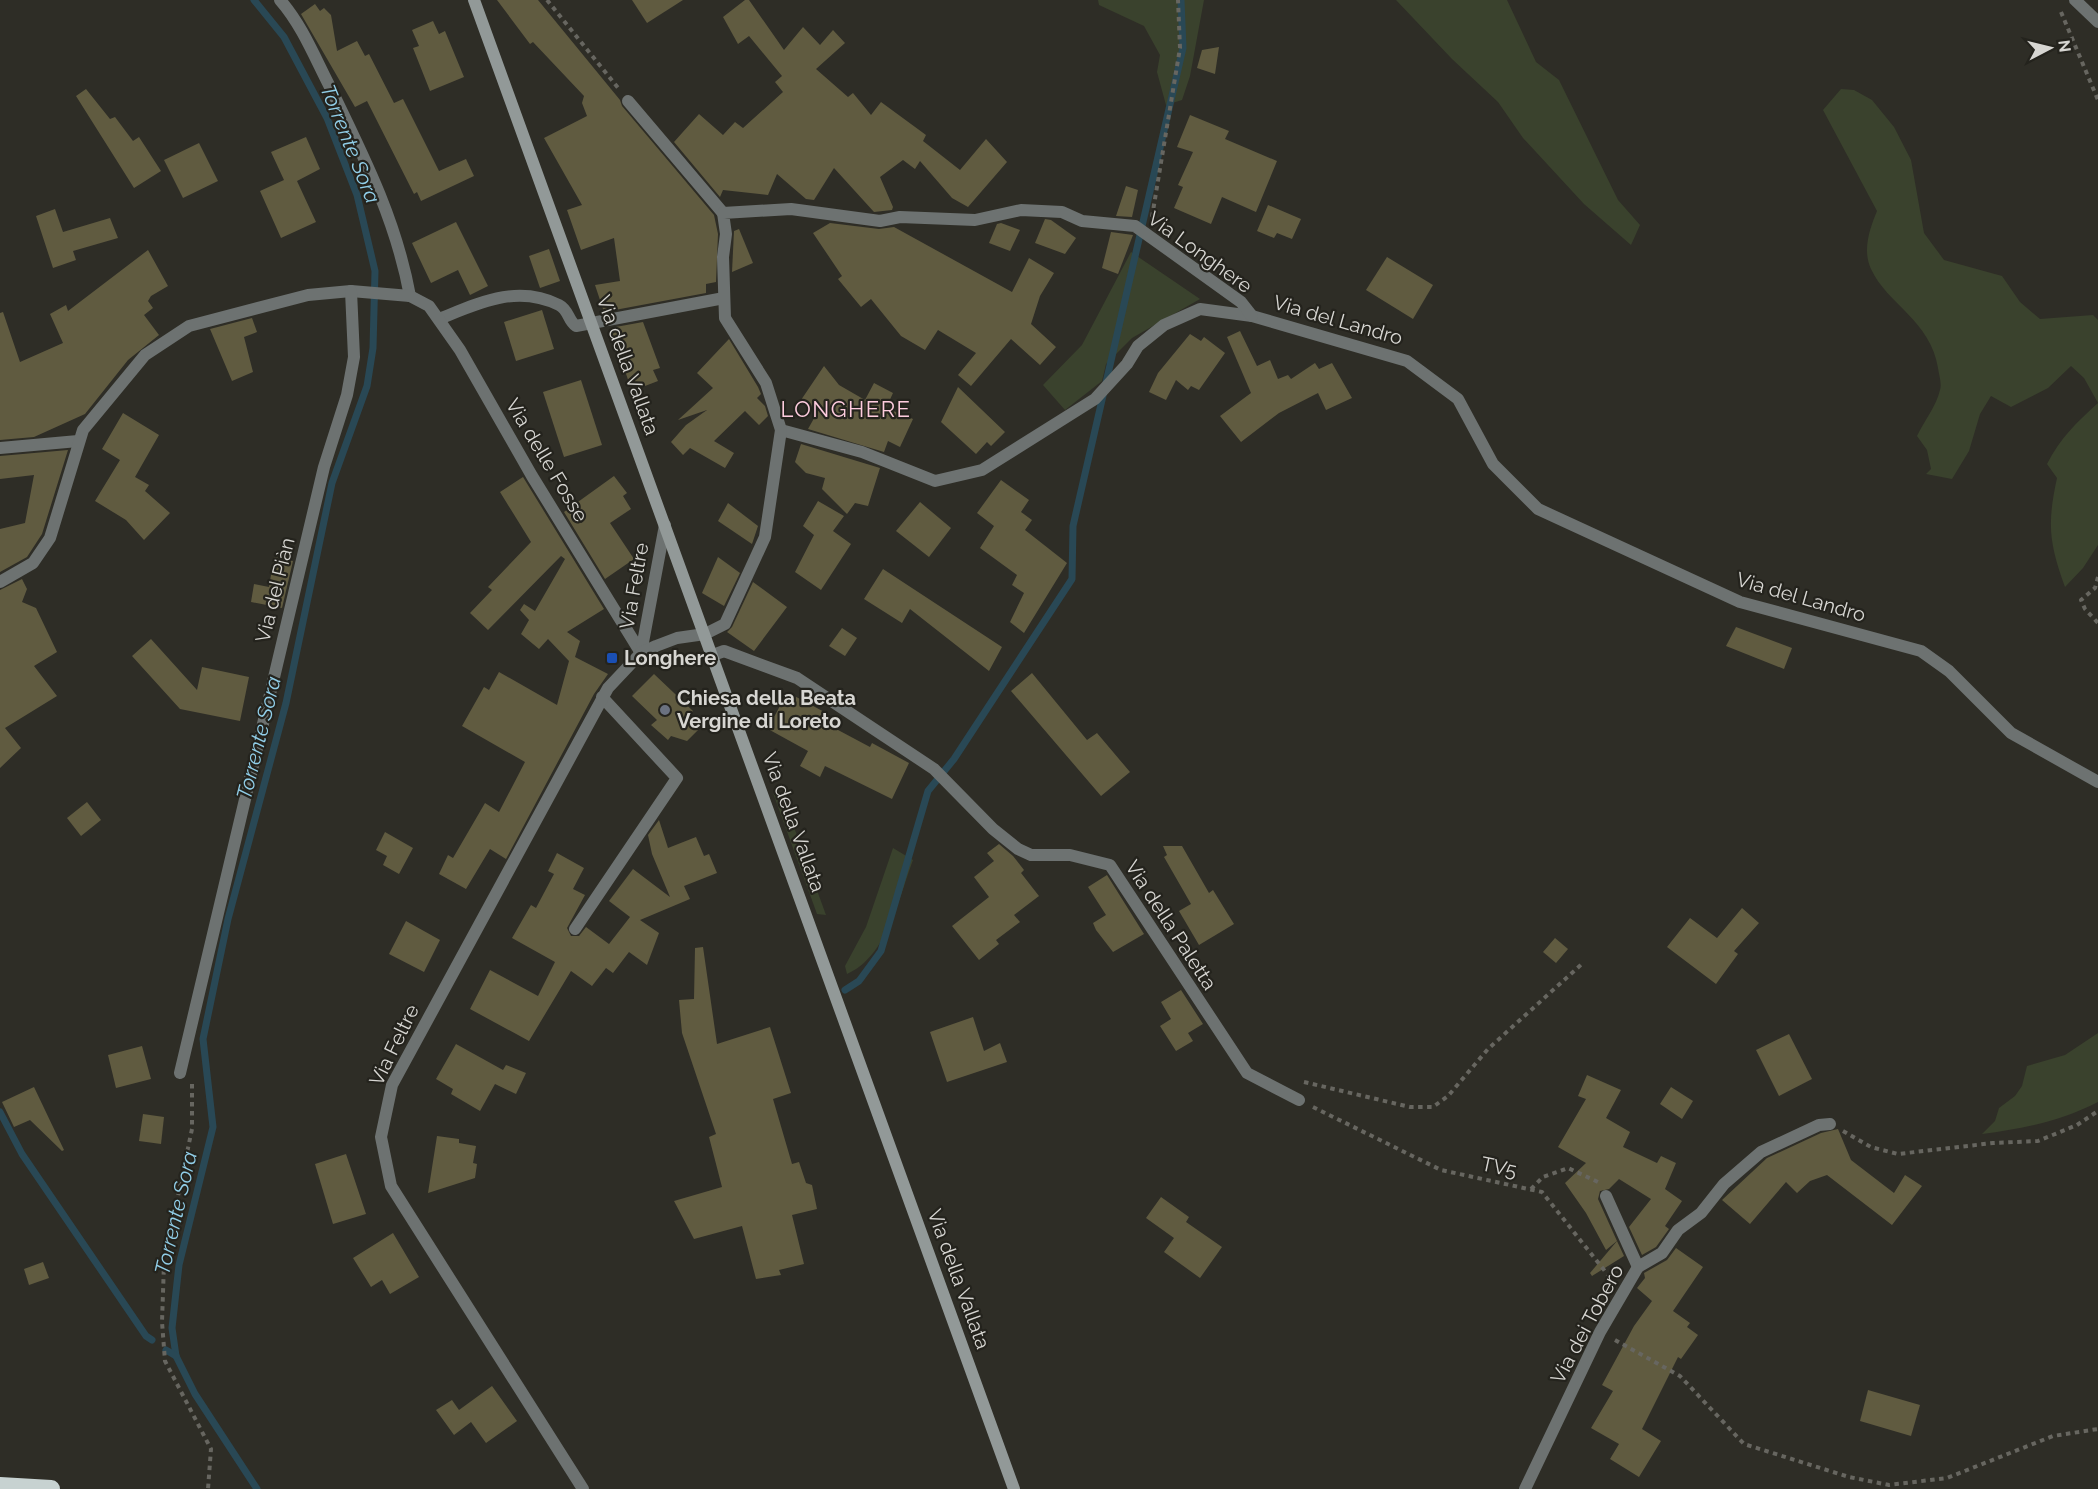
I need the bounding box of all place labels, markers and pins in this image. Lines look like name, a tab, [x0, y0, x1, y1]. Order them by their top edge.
place label: Longhere	[624, 646, 716, 670]
marker: Longhere	[605, 651, 619, 665]
place label: Chiesa della Beata Vergine di Loreto	[677, 686, 856, 733]
marker: Chiesa della Beata Vergine di Loreto	[658, 703, 672, 717]

